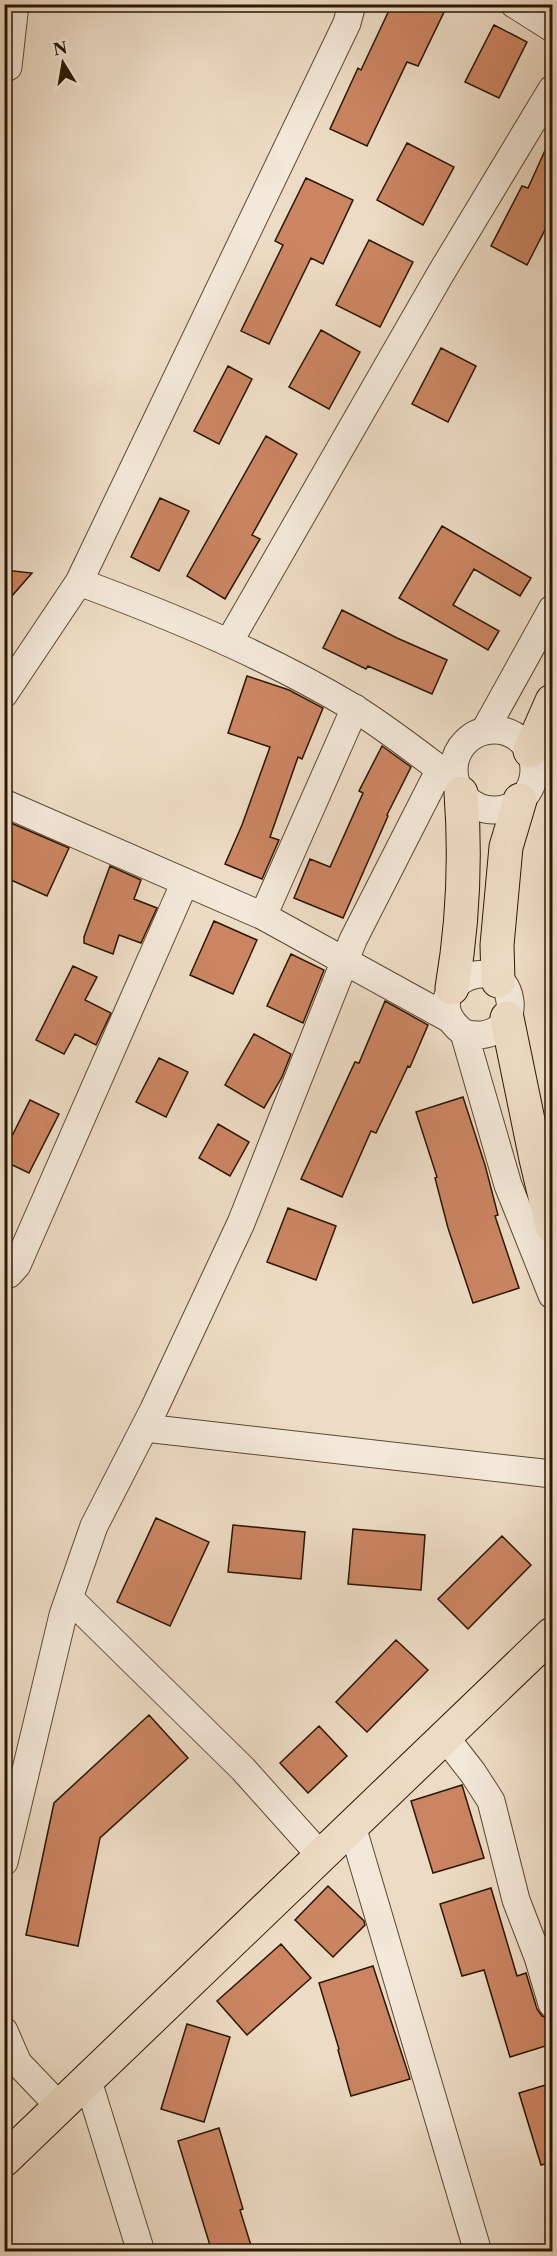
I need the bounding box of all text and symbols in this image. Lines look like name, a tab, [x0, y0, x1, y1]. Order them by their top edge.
north arrow	[33, 33, 93, 93]
text: N	[51, 37, 69, 59]

